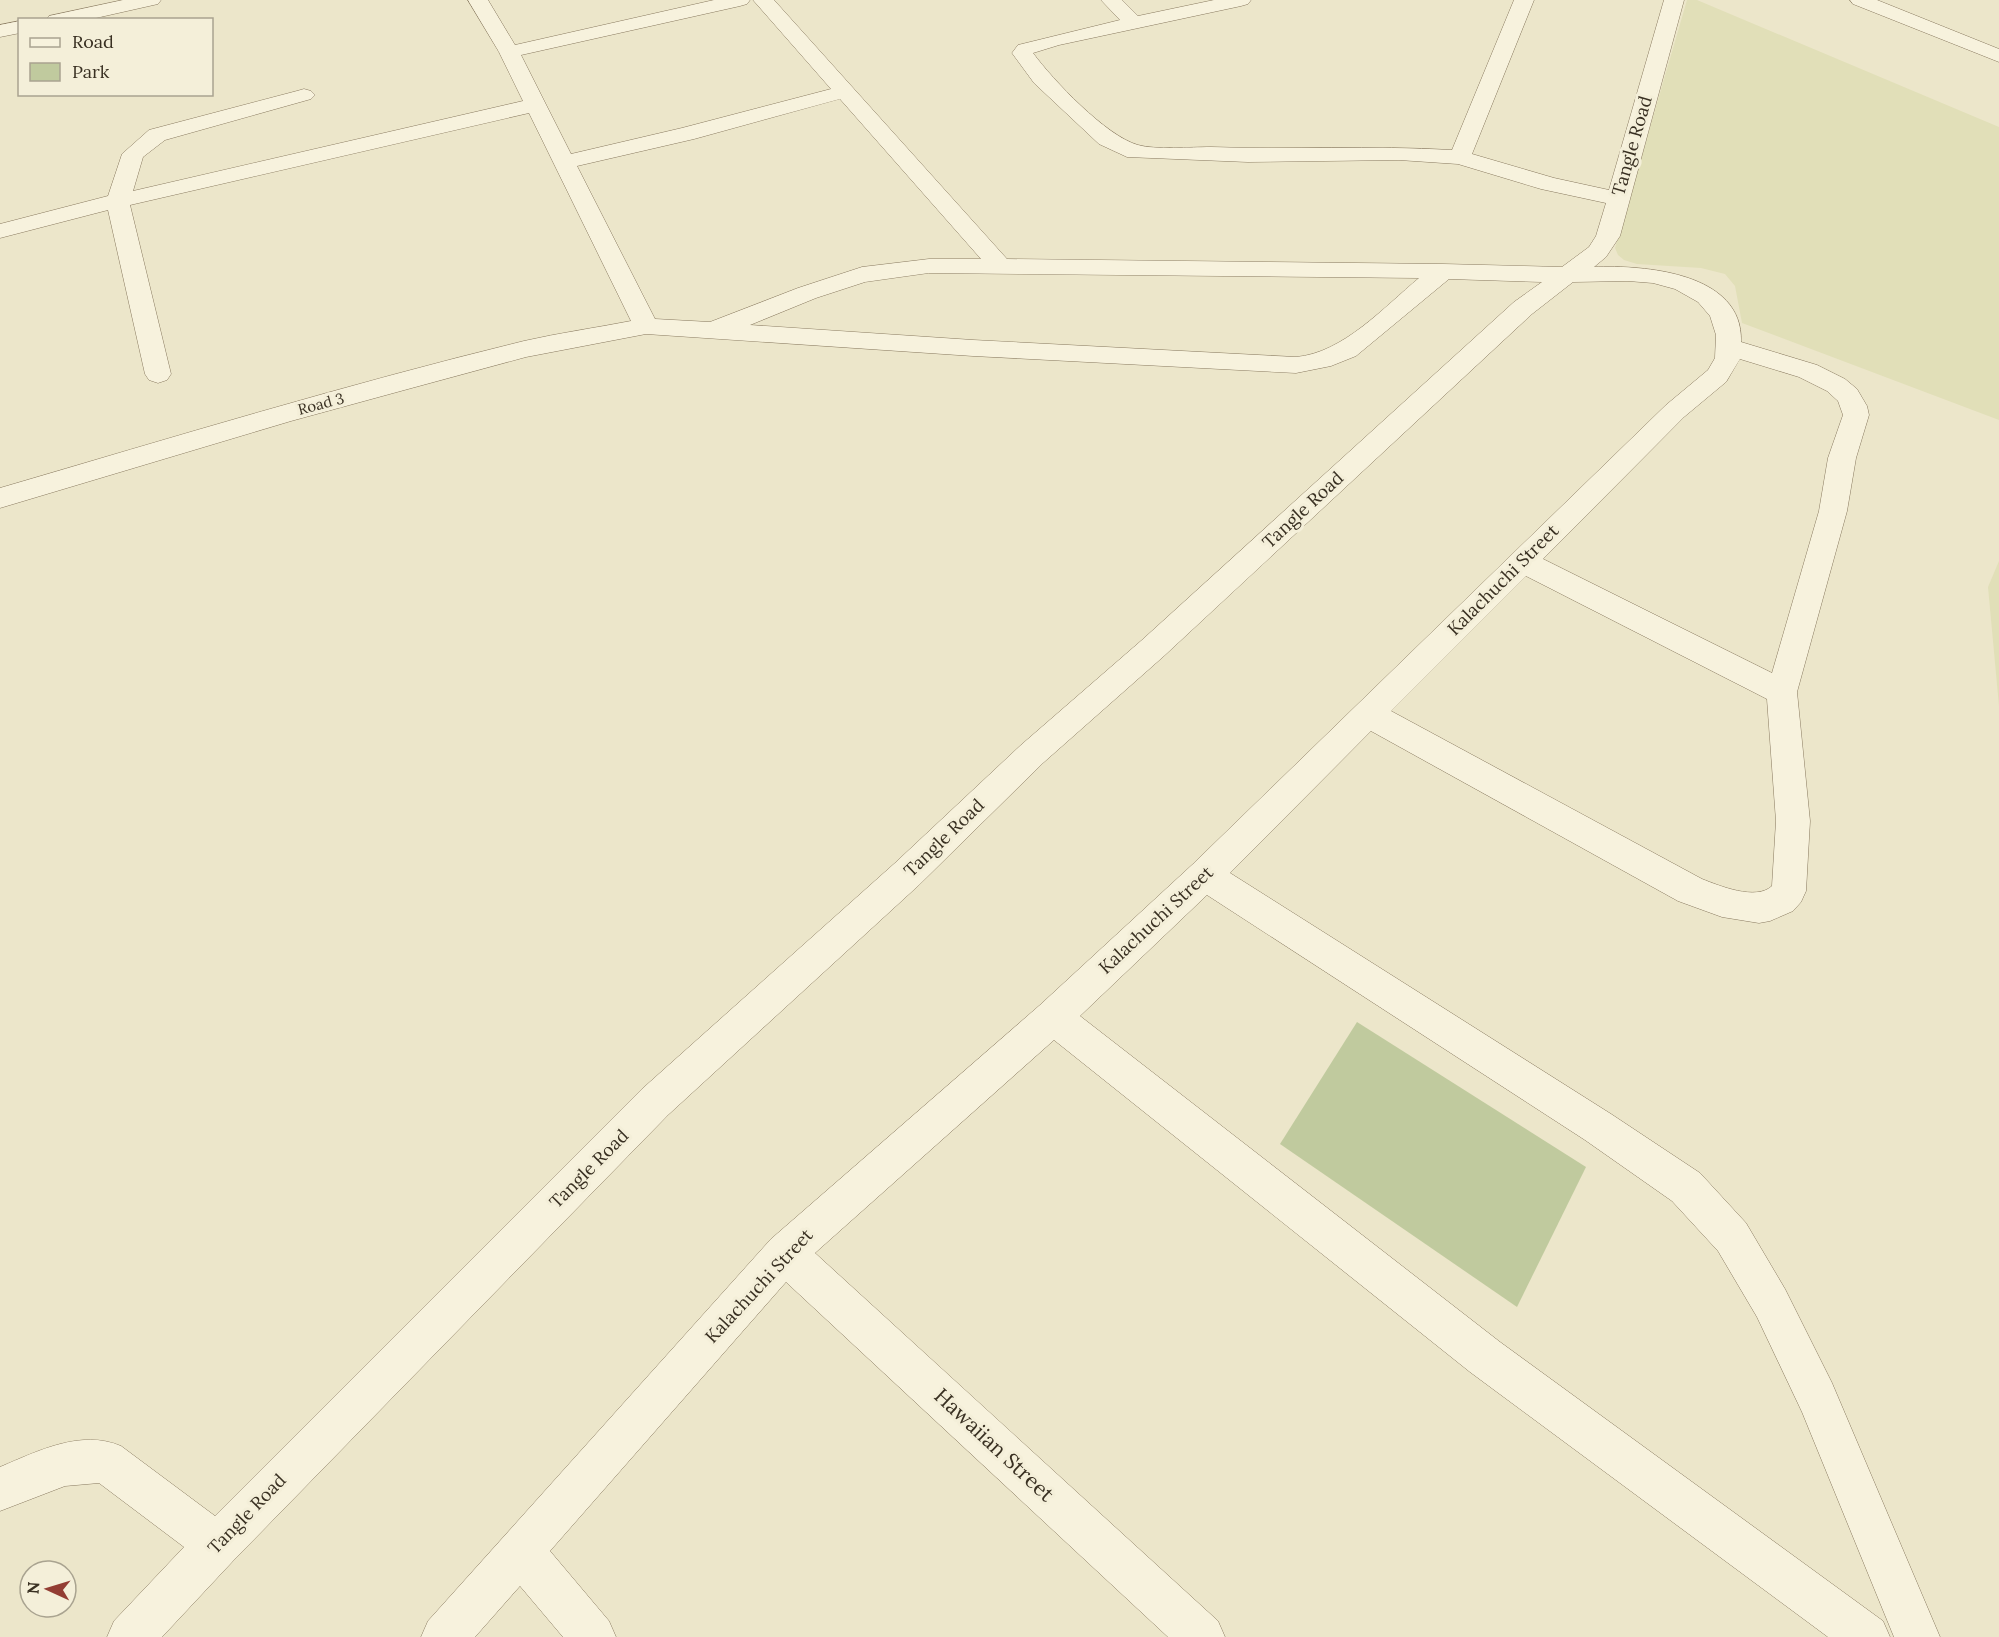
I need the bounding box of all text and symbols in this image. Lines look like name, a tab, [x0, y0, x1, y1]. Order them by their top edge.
legend	[18, 18, 213, 96]
text: Road	[72, 30, 114, 53]
text: Park	[72, 60, 110, 83]
street label: Tangle Road	[1606, 93, 1657, 198]
street label: Road 3	[296, 388, 346, 419]
street label: Tangle Road	[1257, 466, 1348, 553]
street label: Kalachuchi Street	[1442, 519, 1563, 640]
street label: Tangle Road	[899, 793, 989, 882]
street label: Kalachuchi Street	[1094, 861, 1218, 979]
street label: Tangle Road	[544, 1124, 633, 1213]
street label: Kalachuchi Street	[700, 1224, 818, 1348]
street label: Hawaiian Street	[929, 1382, 1061, 1508]
street label: Tangle Road	[203, 1469, 291, 1559]
north arrow	[18, 1559, 78, 1619]
text: N	[23, 1581, 43, 1595]

